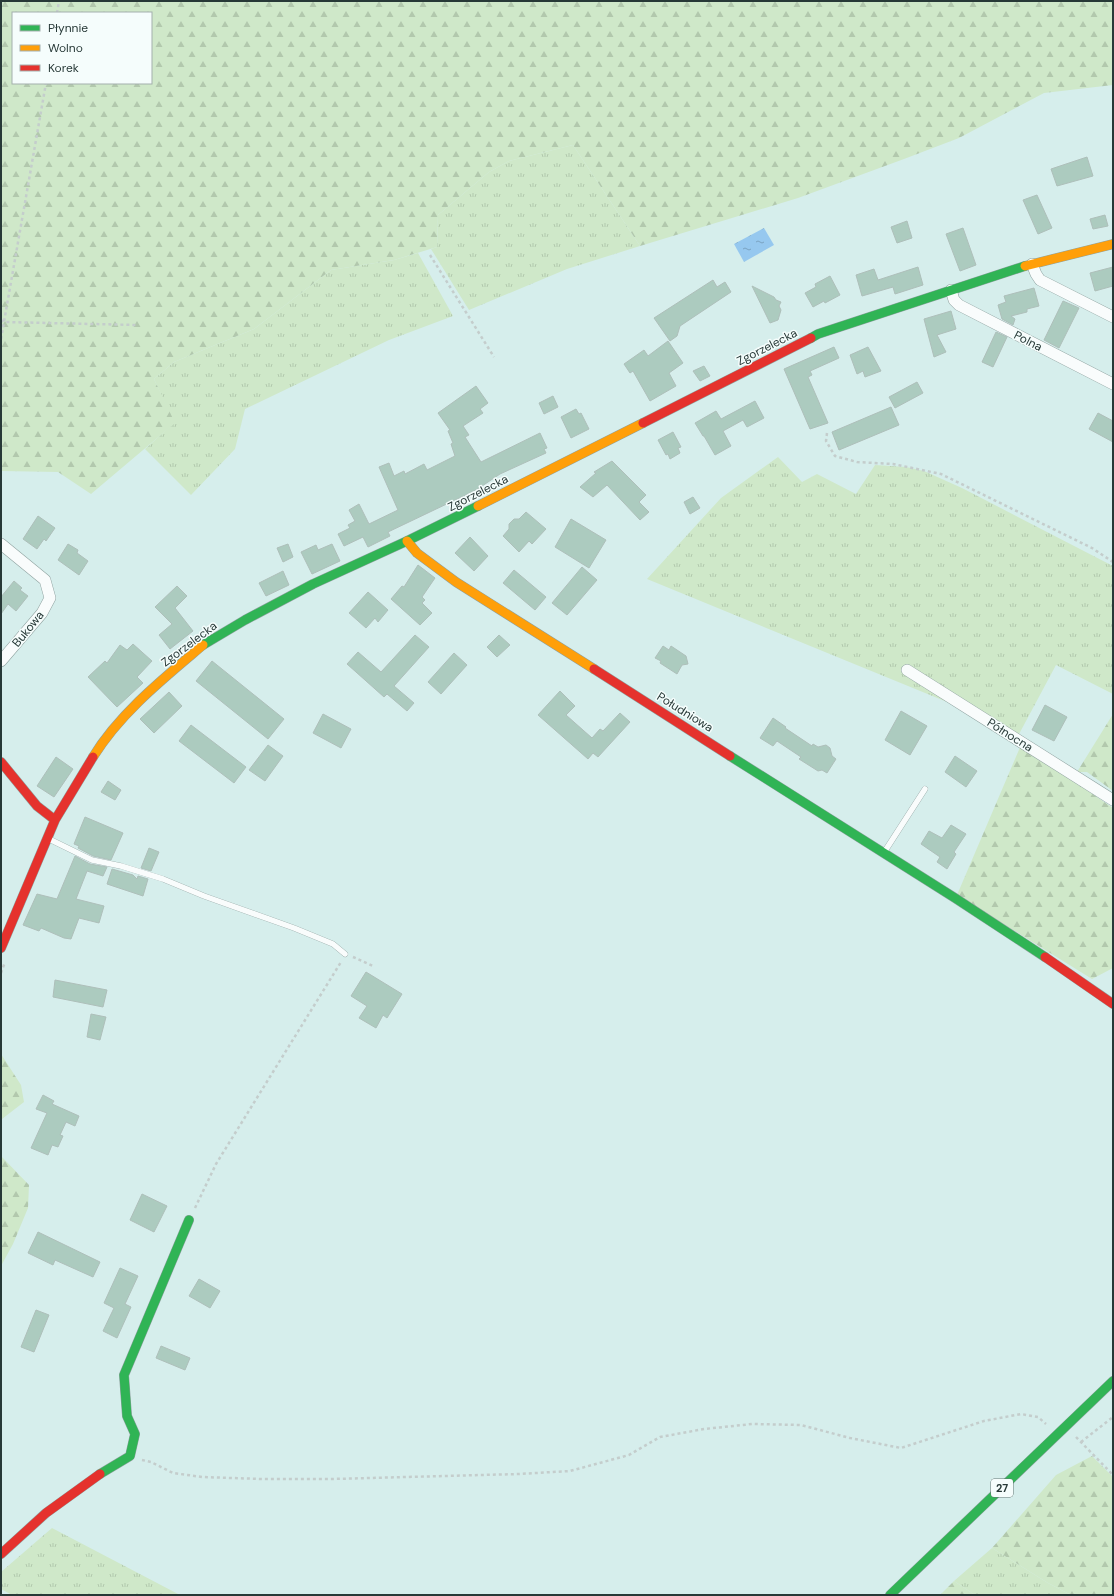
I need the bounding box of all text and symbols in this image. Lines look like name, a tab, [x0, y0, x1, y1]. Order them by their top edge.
legend	[12, 12, 152, 84]
text: Płynnie	[48, 20, 88, 36]
text: Wolno	[48, 40, 83, 56]
text: Korek	[48, 60, 79, 76]
street label: Zgorzelecka	[734, 325, 800, 369]
street label: Polna	[1011, 327, 1045, 355]
street label: Zgorzelecka	[445, 471, 511, 515]
street label: Bukowa	[9, 608, 47, 650]
street label: Zgorzelecka	[158, 618, 220, 670]
street label: Południowa	[654, 688, 716, 736]
street label: Północna	[984, 715, 1036, 755]
road number: 27	[991, 1479, 1013, 1497]

